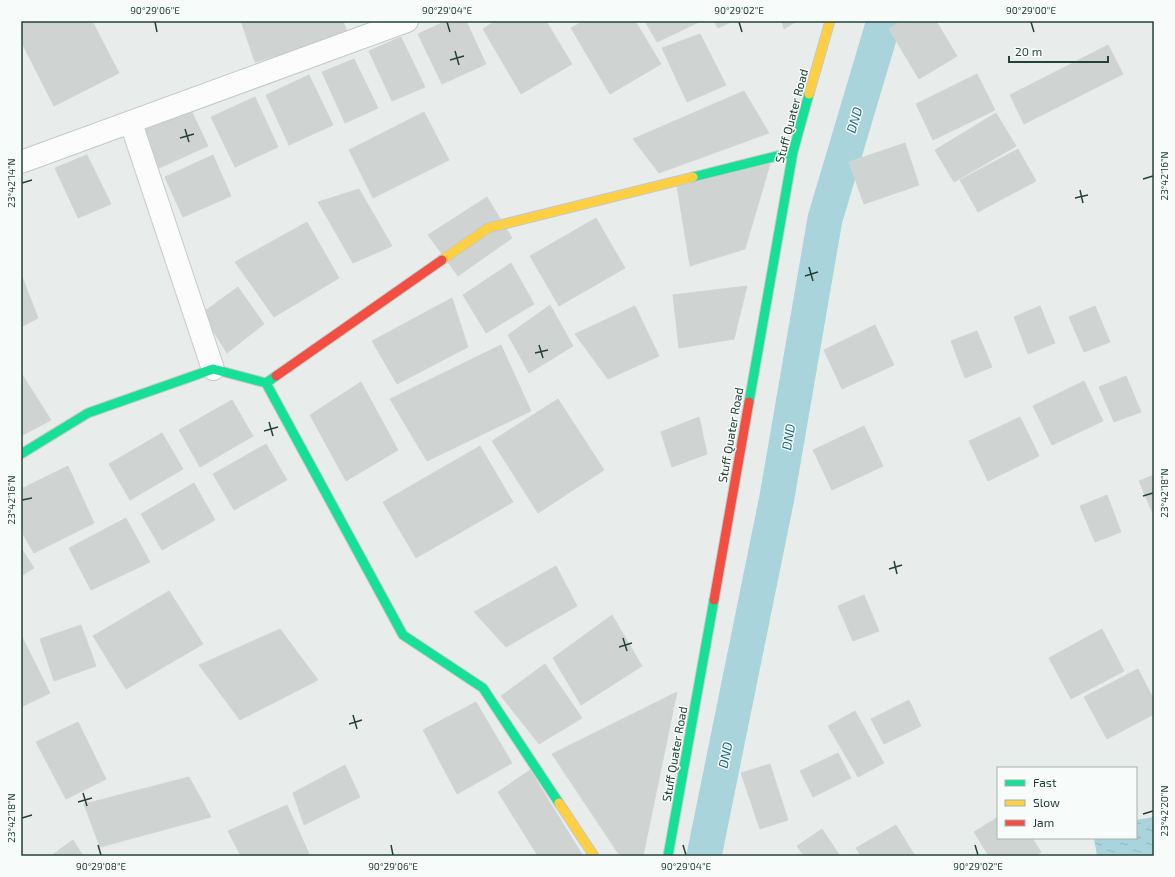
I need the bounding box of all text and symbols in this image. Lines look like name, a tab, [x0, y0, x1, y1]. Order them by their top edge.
text: 90°29'06"E	[130, 4, 180, 16]
text: 90°29'04"E	[422, 4, 472, 16]
text: 90°29'02"E	[714, 4, 764, 16]
text: 90°29'00"E	[1006, 4, 1056, 16]
scale bar	[1009, 38, 1108, 64]
text: 20 m	[1015, 44, 1042, 58]
street label: Stuff Quater Road	[772, 67, 811, 164]
water label: DND	[842, 105, 866, 135]
text: 23°42'16"N	[1158, 152, 1170, 200]
text: 23°42'14"N	[5, 158, 17, 208]
street label: Stuff Quater Road	[715, 386, 746, 484]
water label: DND	[778, 422, 798, 451]
text: 23°42'18"N	[1158, 468, 1170, 518]
text: 23°42'16"N	[5, 476, 17, 524]
street label: Stuff Quater Road	[659, 705, 690, 803]
water label: DND	[714, 740, 736, 770]
legend	[997, 767, 1137, 839]
text: Fast	[1033, 775, 1057, 789]
text: 23°42'20"N	[1158, 786, 1170, 836]
text: 23°42'18"N	[5, 793, 17, 843]
text: Slow	[1033, 795, 1060, 809]
text: Jam	[1033, 815, 1054, 829]
text: 90°29'08"E	[76, 860, 126, 872]
text: 90°29'06"E	[368, 860, 418, 872]
text: 90°29'04"E	[661, 860, 711, 872]
text: 90°29'02"E	[953, 860, 1003, 872]

